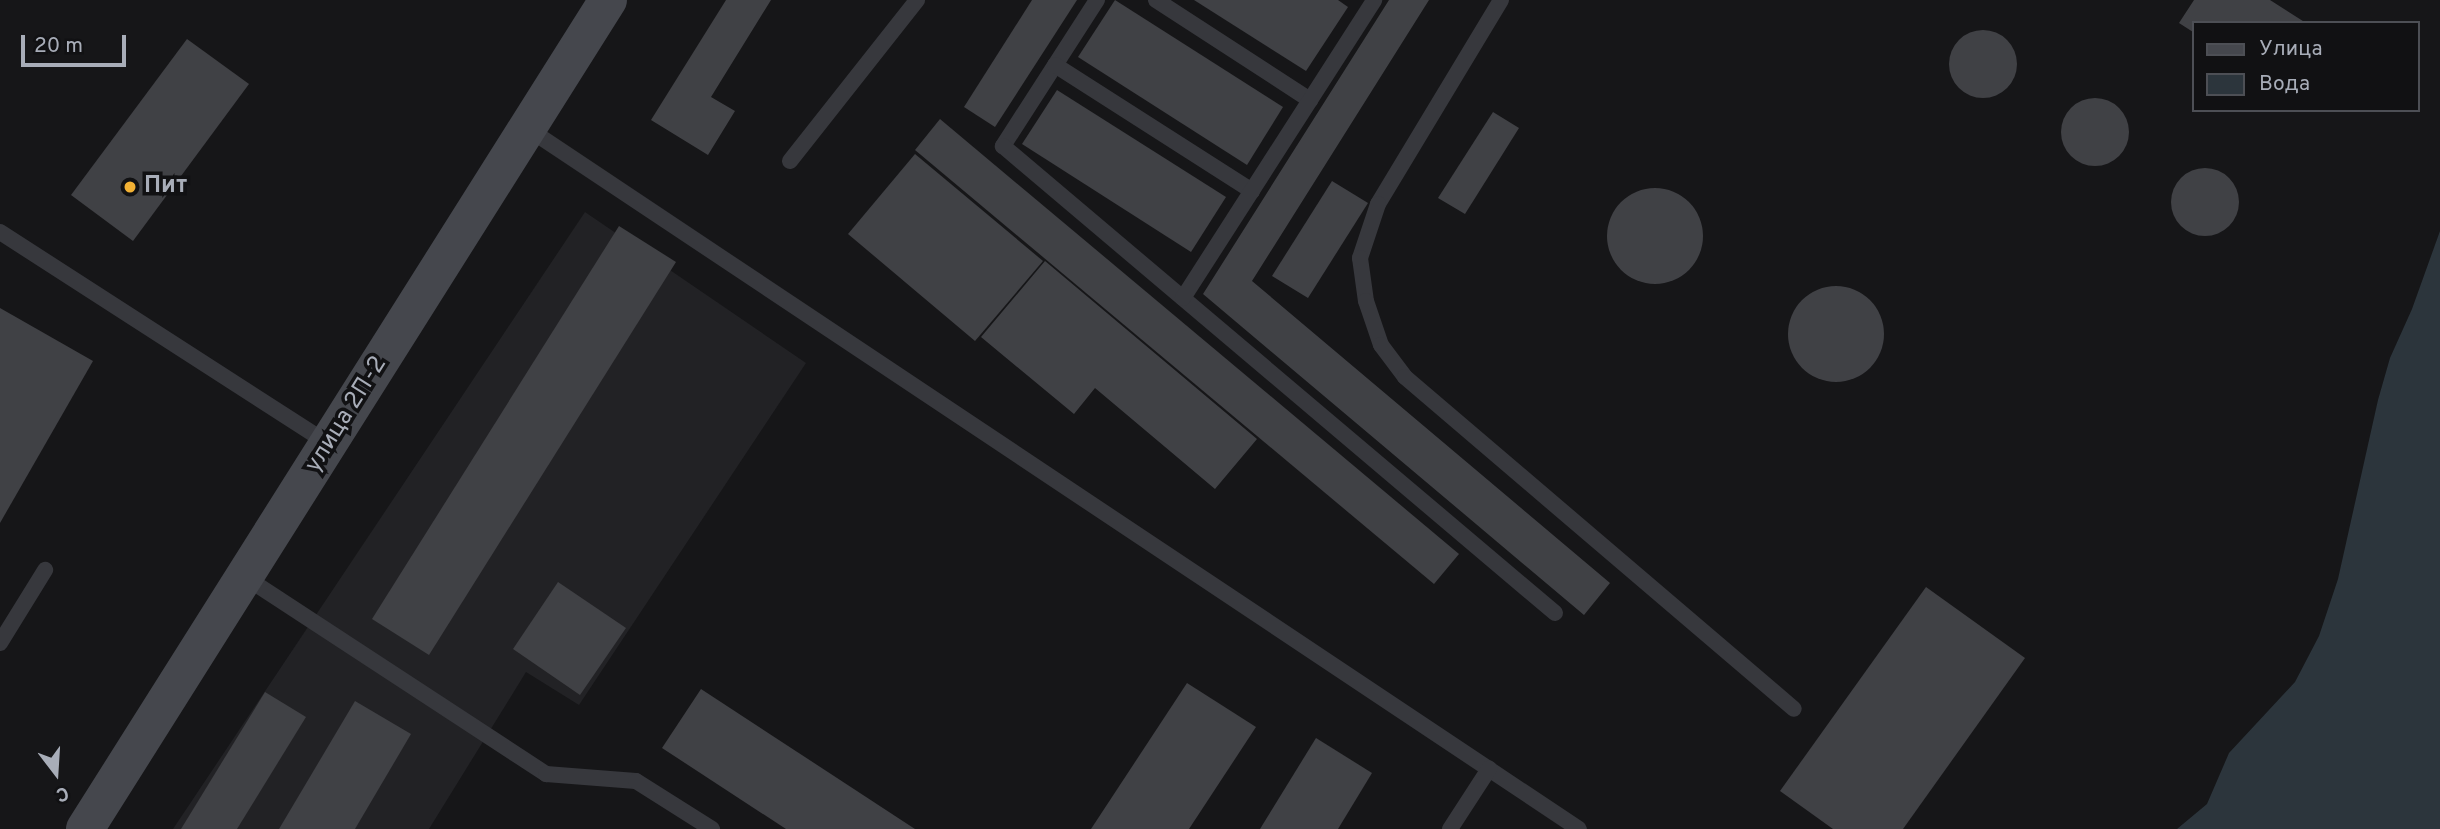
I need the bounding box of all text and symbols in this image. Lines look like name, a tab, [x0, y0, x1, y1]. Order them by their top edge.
scale bar	[24, 21, 130, 65]
legend	[2192, 21, 2419, 112]
text: 20 m	[34, 33, 83, 60]
text: Улица	[2259, 36, 2323, 63]
text: Вода	[2259, 71, 2310, 98]
place label: Пит	[144, 173, 187, 201]
marker: Пит	[122, 179, 138, 195]
street label: улица 2П-2	[300, 352, 394, 478]
north arrow	[21, 738, 91, 808]
text: С	[53, 780, 71, 806]

